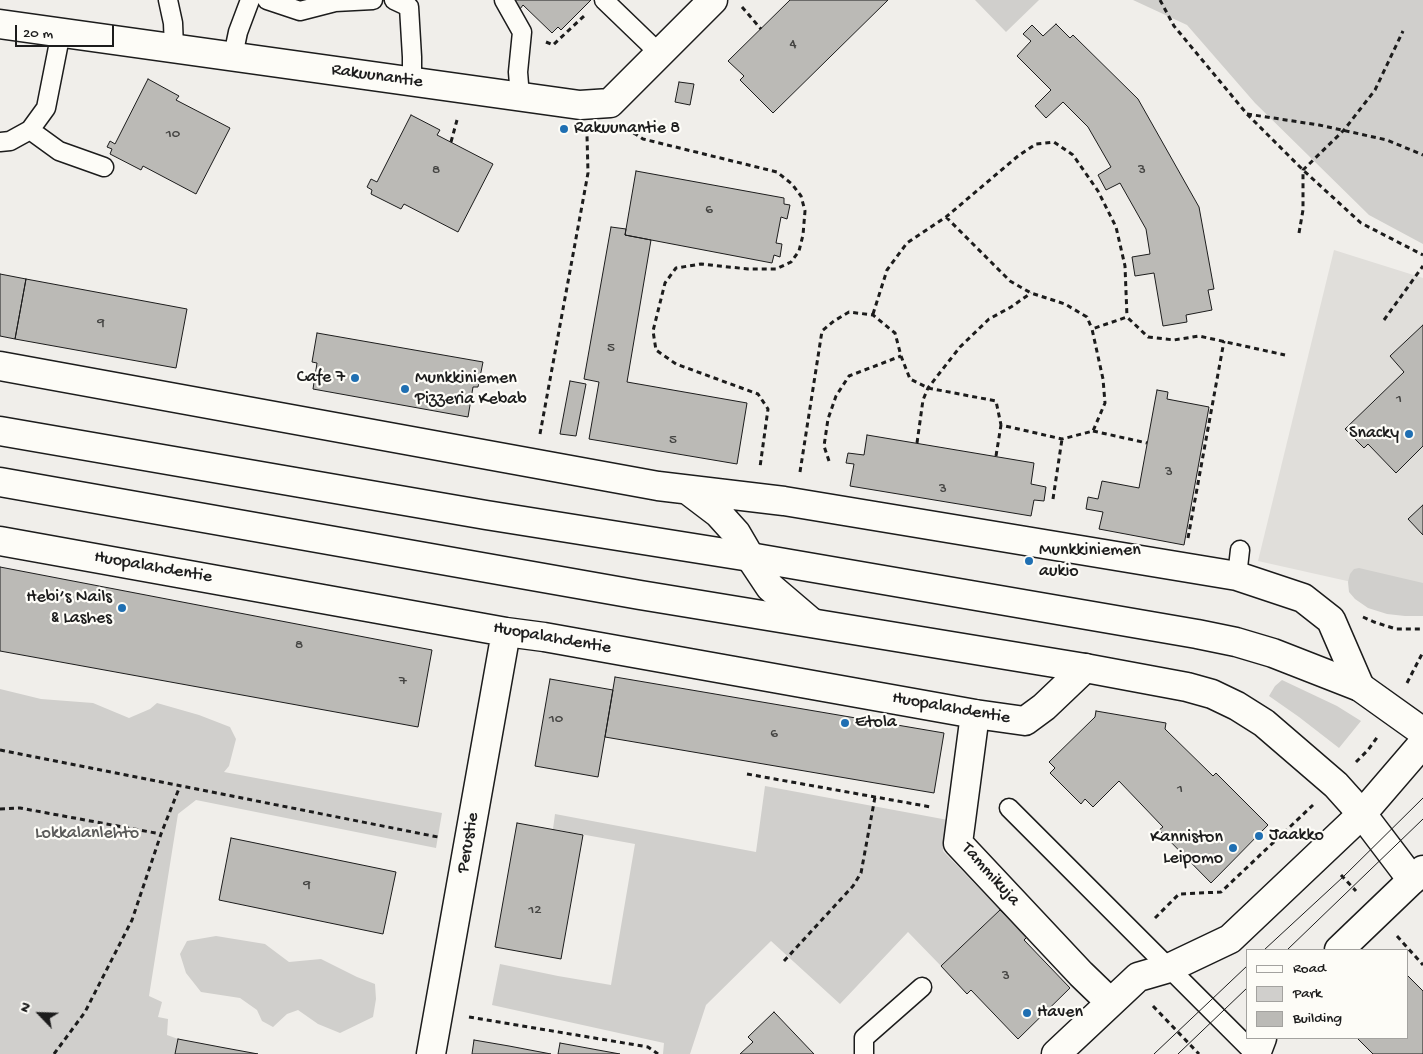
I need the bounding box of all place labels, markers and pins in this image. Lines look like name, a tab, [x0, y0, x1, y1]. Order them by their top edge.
place label: Rakuunantie 8	[574, 118, 680, 140]
marker: Rakuunantie 8	[558, 123, 570, 135]
place label: Cafe 7	[297, 367, 345, 389]
place label: Munkkiniemen Pizzeria Kebab	[415, 368, 527, 410]
marker: Cafe 7	[349, 372, 361, 384]
marker: Munkkiniemen Pizzeria Kebab	[399, 383, 411, 395]
place label: Snacky	[1349, 423, 1399, 445]
marker: Snacky	[1403, 428, 1415, 440]
place label: Munkkiniemen aukio	[1039, 540, 1141, 582]
marker: Munkkiniemen aukio	[1023, 555, 1035, 567]
place label: Hebi’s Nails & Lashes	[26, 587, 112, 630]
marker: Hebi’s Nails & Lashes	[116, 602, 128, 614]
place label: Etola	[855, 712, 897, 734]
marker: Etola	[839, 717, 851, 729]
place label: Jaakko	[1269, 825, 1324, 847]
place label: Kanniston Leipomo	[1150, 827, 1223, 870]
marker: Jaakko	[1253, 830, 1265, 842]
marker: Kanniston Leipomo	[1227, 842, 1239, 854]
place label: Haven	[1037, 1002, 1083, 1024]
marker: Haven	[1021, 1007, 1033, 1019]

